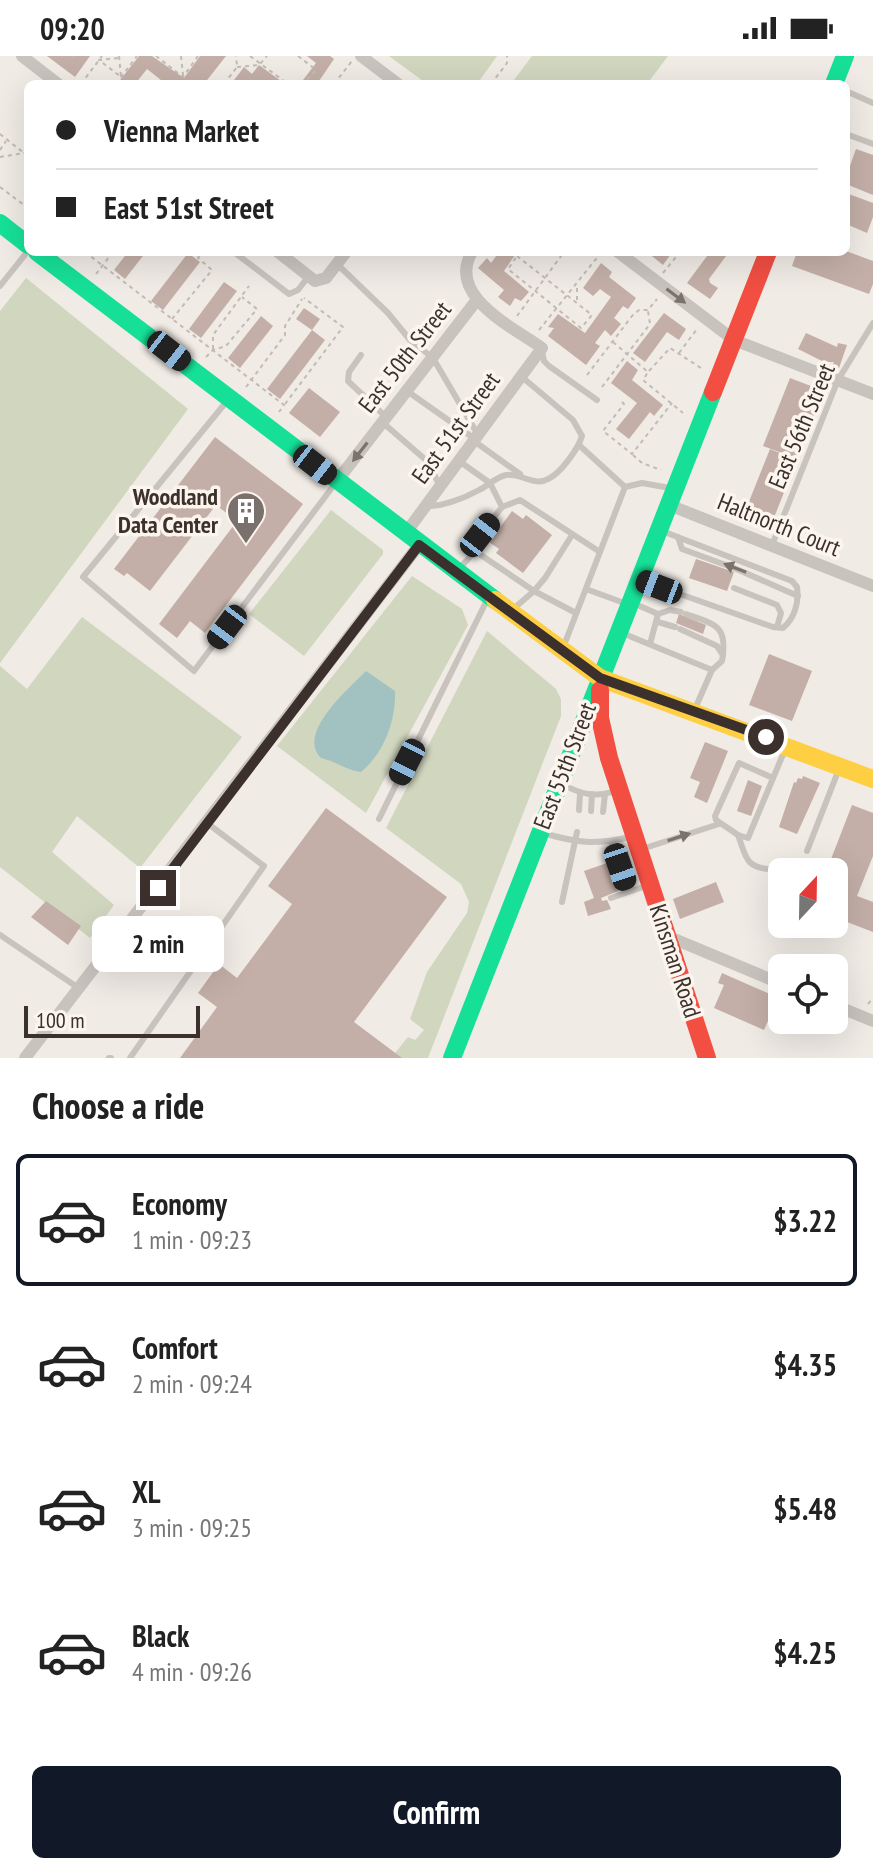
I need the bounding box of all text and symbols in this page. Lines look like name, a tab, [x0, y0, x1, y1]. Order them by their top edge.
text: 09:20	[40, 9, 105, 48]
text: Vienna Market	[104, 111, 259, 150]
text: East 51st Street	[104, 188, 274, 227]
one-way arrow	[666, 287, 686, 303]
street label: East 50th Street	[351, 294, 458, 419]
car	[143, 327, 195, 375]
street label: East 56th Street	[761, 358, 842, 493]
street label: East 51st Street	[405, 365, 507, 490]
car	[289, 441, 341, 489]
one-way arrow	[352, 442, 368, 462]
place label: Woodland Data Center	[118, 481, 219, 540]
street label: Haltnorth Court	[713, 486, 846, 563]
building icon: Woodland Data Center	[225, 490, 267, 545]
car	[456, 509, 504, 561]
one-way arrow	[723, 562, 747, 575]
car	[632, 567, 686, 607]
car	[203, 601, 251, 653]
street label: East 55th Street	[526, 698, 603, 834]
route start	[748, 719, 784, 755]
car	[385, 735, 429, 789]
one-way arrow	[667, 830, 691, 842]
car	[601, 840, 639, 894]
north arrow	[768, 858, 848, 938]
map controls	[768, 858, 848, 1034]
route end	[140, 870, 176, 906]
street label: Kinsman Road	[643, 900, 708, 1022]
callout: 2 min	[92, 916, 224, 972]
text: 2 min	[132, 927, 184, 960]
button: locate	[768, 954, 848, 1034]
scale bar	[24, 1002, 200, 1038]
text: 100 m	[36, 1006, 85, 1034]
text: Choose a ride	[32, 1082, 204, 1129]
icon: car	[36, 1184, 108, 1256]
text: Economy	[132, 1184, 227, 1223]
text: $3.22	[773, 1201, 837, 1240]
text: 1 min · 09:23	[132, 1223, 252, 1256]
icon: car	[36, 1328, 108, 1400]
text: Comfort	[132, 1328, 218, 1367]
text: $4.35	[773, 1345, 837, 1384]
text: 2 min · 09:24	[132, 1367, 252, 1400]
icon: car	[36, 1472, 108, 1544]
text: XL	[132, 1472, 161, 1511]
text: $5.48	[773, 1489, 837, 1528]
text: 3 min · 09:25	[132, 1511, 252, 1544]
icon: car	[36, 1616, 108, 1688]
text: Black	[132, 1616, 189, 1655]
text: $4.25	[773, 1633, 837, 1672]
text: 4 min · 09:26	[132, 1655, 252, 1688]
button: Confirm	[32, 1766, 841, 1858]

